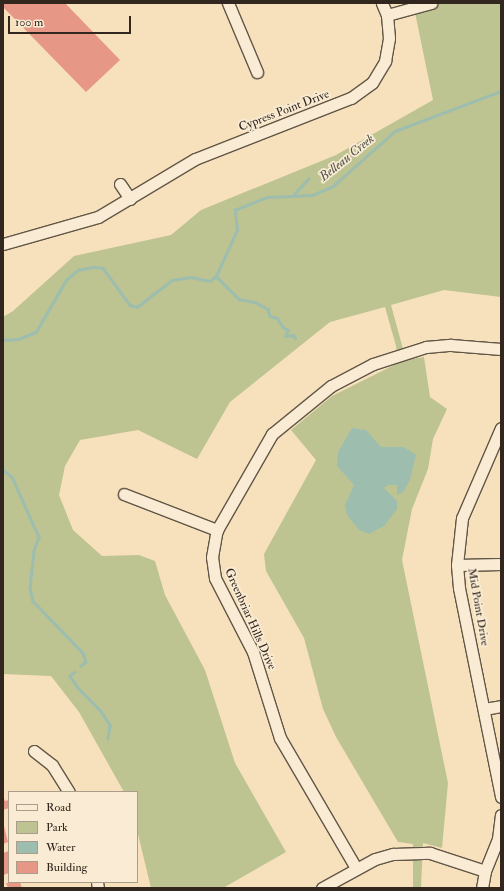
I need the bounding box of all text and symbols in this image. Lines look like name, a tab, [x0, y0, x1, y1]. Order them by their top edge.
scale bar	[10, 8, 133, 34]
text: 100 m	[15, 15, 43, 30]
street label: Cypress Point Drive	[237, 87, 331, 135]
water label: Belleau Creek	[316, 131, 378, 185]
street label: Greenbriar Hills Drive	[221, 566, 279, 672]
street label: Mid Point Drive	[464, 567, 492, 647]
legend	[8, 791, 138, 883]
text: Road	[46, 800, 71, 815]
text: Park	[46, 820, 68, 835]
text: Water	[46, 840, 75, 855]
text: Building	[46, 860, 87, 875]

